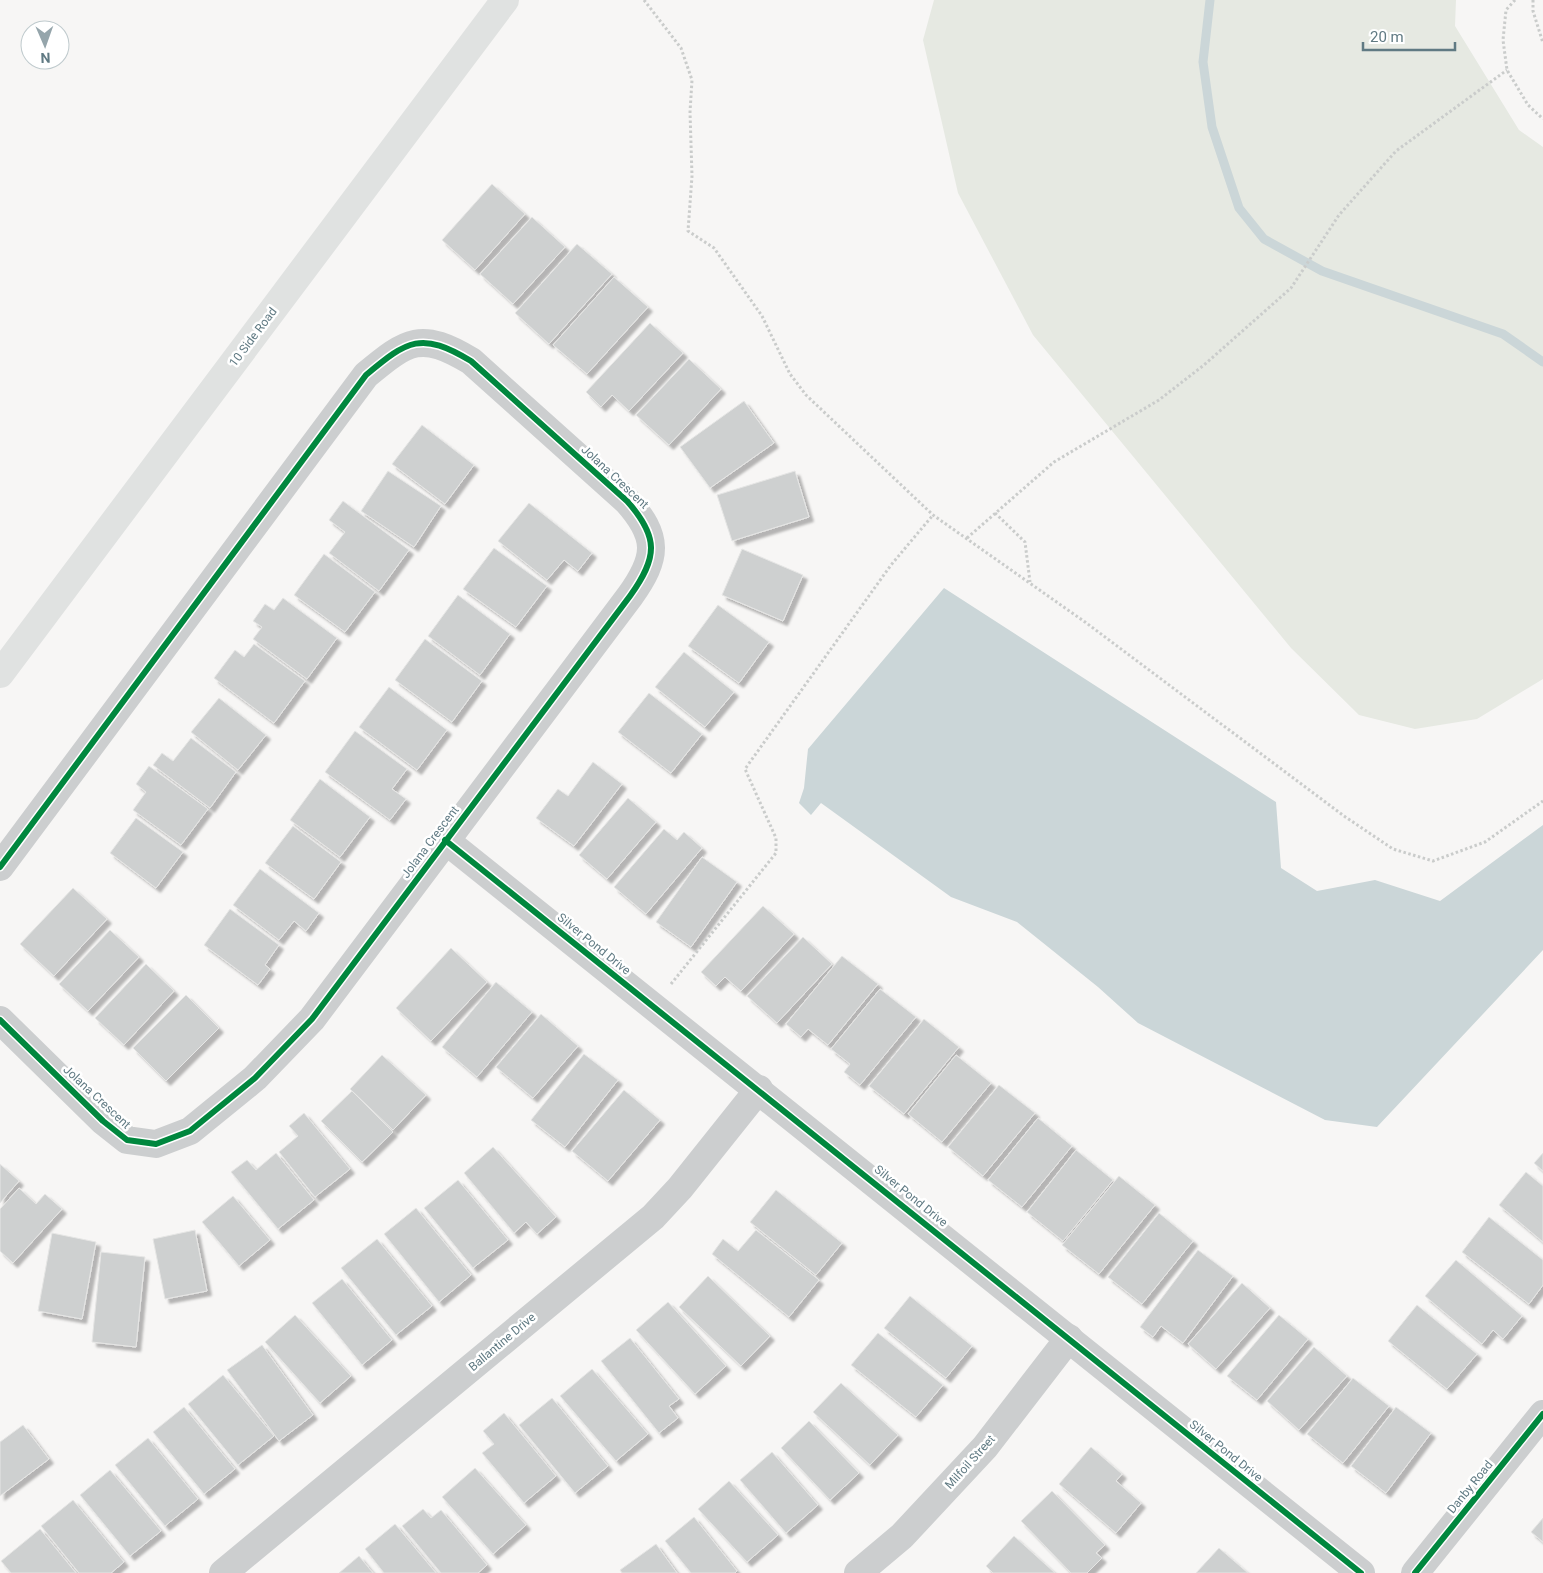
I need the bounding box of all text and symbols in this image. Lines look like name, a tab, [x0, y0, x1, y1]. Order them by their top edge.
north arrow	[20, 20, 70, 70]
scale bar	[1363, 20, 1456, 52]
text: 20 m	[1370, 28, 1404, 46]
text: N	[40, 50, 51, 66]
street label: 10 Side Road	[226, 305, 280, 369]
street label: Jolana Crescent	[579, 442, 651, 512]
street label: Jolana Crescent	[398, 803, 462, 881]
street label: Silver Pond Drive	[555, 910, 633, 978]
street label: Jolana Crescent	[61, 1062, 133, 1132]
street label: Silver Pond Drive	[872, 1162, 950, 1230]
street label: Ballantine Drive	[466, 1310, 538, 1374]
street label: Silver Pond Drive	[1187, 1417, 1265, 1485]
street label: Milfoil Street	[942, 1432, 998, 1492]
street label: Danby Road	[1444, 1458, 1496, 1516]

